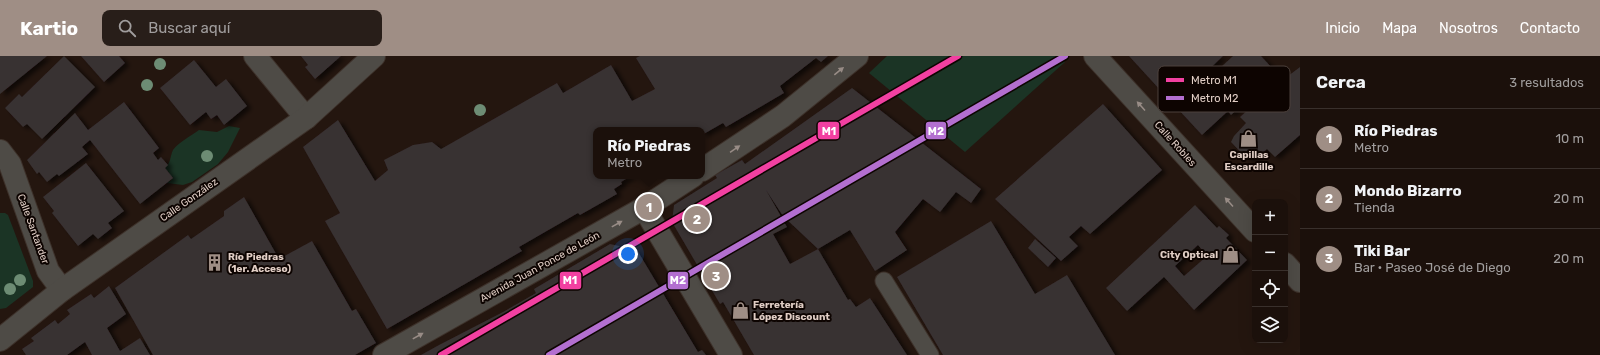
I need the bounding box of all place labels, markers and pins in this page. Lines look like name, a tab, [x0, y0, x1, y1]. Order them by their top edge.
shop icon: Capillas Escardille	[1239, 128, 1259, 148]
place label: Capillas Escardille	[1224, 149, 1274, 173]
pin: 1	[636, 192, 662, 222]
pin: 2	[684, 204, 710, 234]
shop icon: City Optical	[1221, 245, 1241, 265]
place label: City Optical	[1160, 249, 1218, 261]
place label: Río Piedras (1er. Acceso)	[228, 251, 291, 275]
building icon: Río Piedras (1er. Acceso)	[205, 253, 225, 273]
pin: 3	[703, 261, 729, 291]
place label: Ferretería López Discount	[753, 299, 830, 323]
shop icon: Ferretería López Discount	[730, 301, 750, 321]

